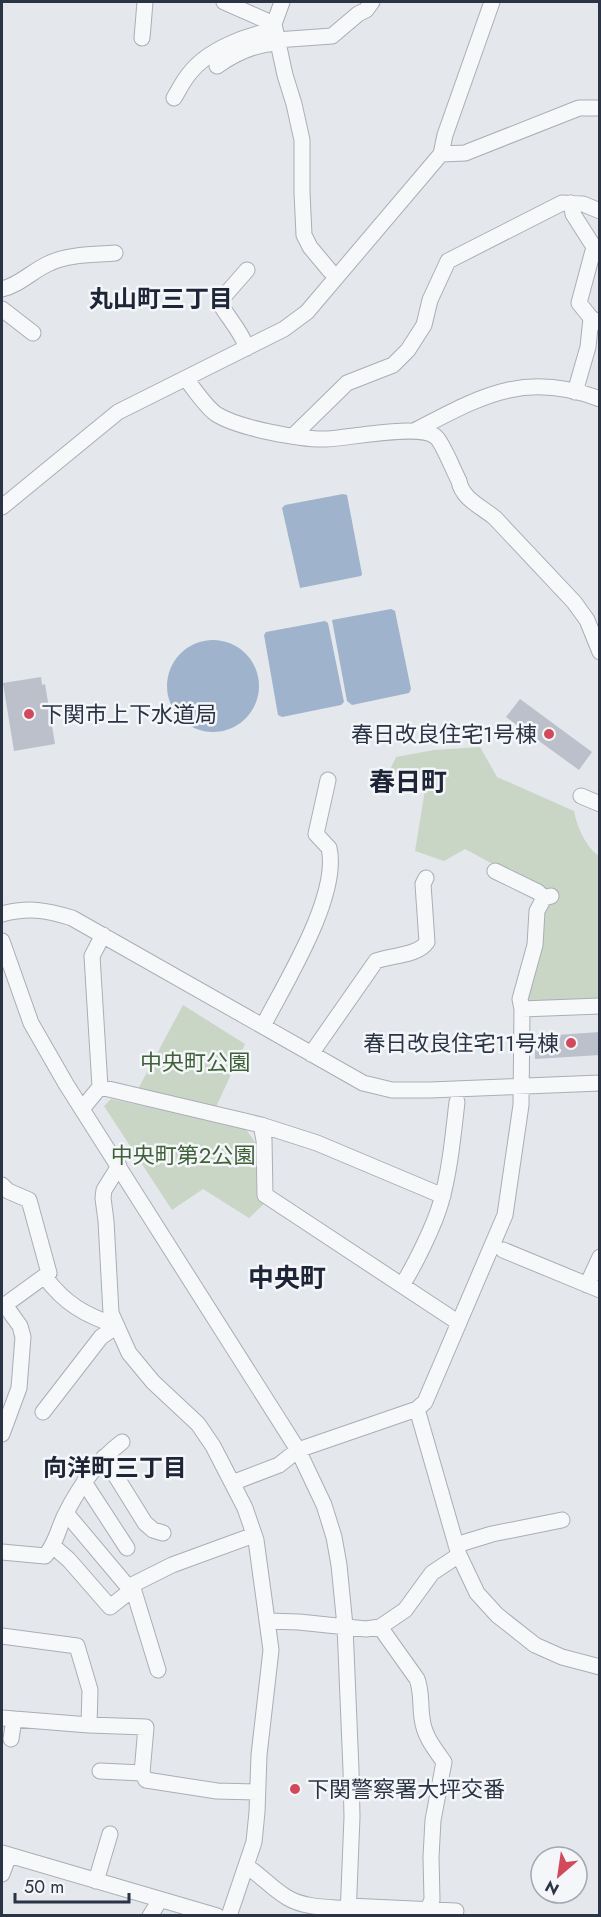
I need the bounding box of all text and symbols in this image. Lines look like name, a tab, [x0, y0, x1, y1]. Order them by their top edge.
district label: 丸山町三丁目	[89, 281, 233, 316]
place label: 下関市上下水道局	[41, 698, 217, 730]
marker: 下関市上下水道局	[22, 707, 36, 721]
place label: 春日改良住宅1号棟	[351, 718, 537, 750]
marker: 春日改良住宅1号棟	[542, 727, 556, 741]
district label: 春日町	[369, 763, 447, 801]
place label: 春日改良住宅11号棟	[363, 1027, 559, 1059]
marker: 春日改良住宅11号棟	[564, 1036, 578, 1050]
park label: 中央町公園	[140, 1046, 250, 1078]
park label: 中央町第2公園	[111, 1139, 255, 1171]
district label: 中央町	[248, 1259, 326, 1297]
district label: 向洋町三丁目	[43, 1450, 187, 1485]
place label: 下関警察署大坪交番	[307, 1773, 505, 1805]
marker: 下関警察署大坪交番	[288, 1782, 302, 1796]
north arrow	[529, 1845, 589, 1905]
scale bar	[15, 1866, 129, 1904]
text: 50 m	[24, 1874, 64, 1900]
text: N	[541, 1875, 563, 1901]

